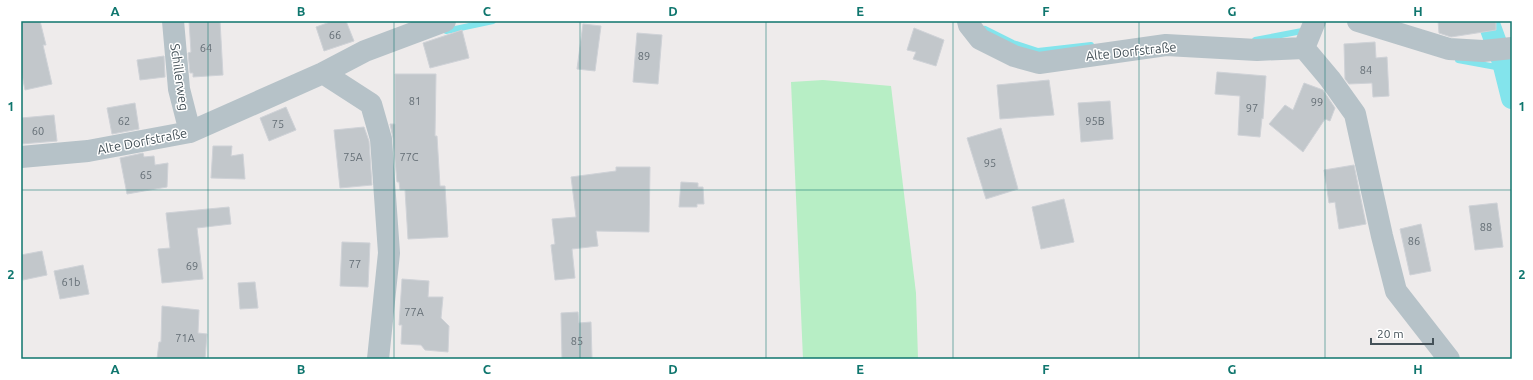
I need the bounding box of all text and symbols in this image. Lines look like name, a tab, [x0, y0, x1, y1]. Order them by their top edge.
text: A	[110, 4, 120, 18]
text: B	[297, 4, 306, 18]
text: C	[483, 4, 492, 18]
text: D	[668, 4, 678, 18]
text: E	[856, 4, 864, 18]
text: F	[1042, 4, 1050, 18]
text: G	[1228, 4, 1237, 18]
text: H	[1413, 4, 1423, 18]
house number: 66	[329, 29, 341, 41]
street label: Alte Dorfstraße	[1085, 39, 1177, 63]
house number: 64	[200, 42, 212, 54]
street label: Schillerweg	[168, 43, 192, 111]
house number: 89	[638, 50, 650, 62]
house number: 84	[1360, 64, 1372, 76]
house number: 81	[409, 95, 421, 107]
house number: 99	[1311, 96, 1323, 108]
text: 1	[7, 99, 15, 113]
text: 1	[1518, 99, 1526, 113]
house number: 97	[1246, 102, 1258, 114]
house number: 62	[118, 115, 130, 127]
house number: 95B	[1085, 115, 1105, 127]
house number: 75	[272, 118, 284, 130]
house number: 60	[32, 125, 44, 137]
street label: Alte Dorfstraße	[96, 125, 188, 157]
house number: 75A	[343, 151, 364, 163]
house number: 77C	[399, 151, 419, 163]
house number: 95	[984, 157, 996, 169]
house number: 65	[140, 169, 152, 181]
house number: 88	[1480, 221, 1492, 233]
house number: 86	[1408, 235, 1420, 247]
house number: 77	[349, 258, 361, 270]
house number: 69	[186, 260, 198, 272]
text: 2	[7, 267, 15, 281]
text: 2	[1518, 267, 1526, 281]
house number: 61b	[62, 276, 80, 288]
house number: 77A	[404, 306, 425, 318]
scale bar	[1371, 320, 1433, 346]
text: 20 m	[1377, 327, 1404, 340]
house number: 71A	[175, 332, 196, 344]
house number: 85	[571, 335, 583, 347]
text: A	[110, 362, 120, 376]
text: B	[297, 362, 306, 376]
text: C	[483, 362, 492, 376]
text: D	[668, 362, 678, 376]
text: E	[856, 362, 864, 376]
text: F	[1042, 362, 1050, 376]
text: G	[1228, 362, 1237, 376]
text: H	[1413, 362, 1423, 376]

